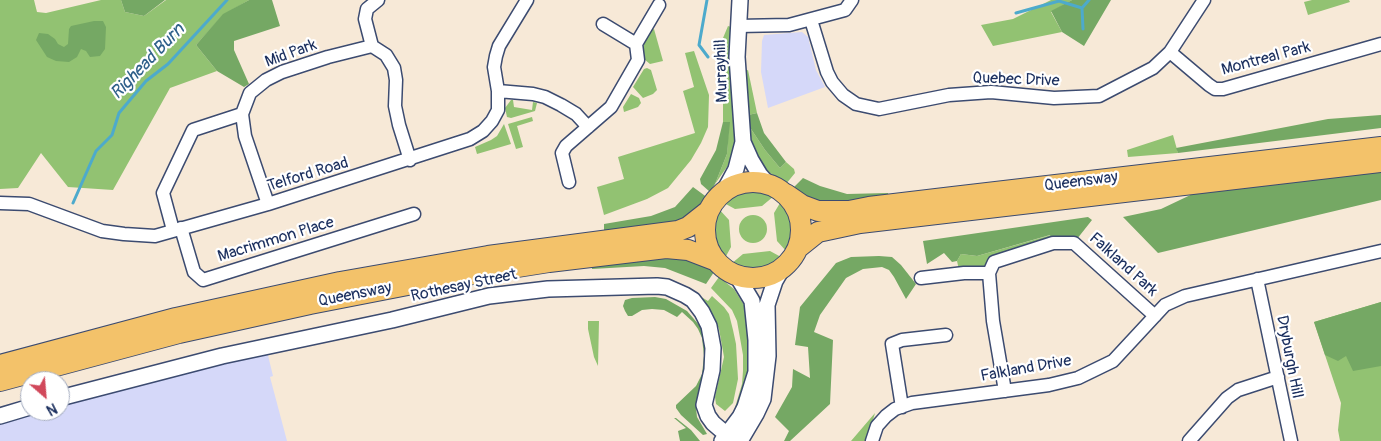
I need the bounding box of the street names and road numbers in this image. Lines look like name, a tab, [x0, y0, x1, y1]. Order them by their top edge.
street label: Mid Park	[262, 36, 320, 72]
street label: Montreal Park	[1219, 38, 1313, 80]
street label: Murrayhill	[711, 39, 733, 103]
street label: Quebec Drive	[972, 69, 1060, 91]
street label: Telford Road	[265, 154, 351, 196]
street label: Queensway	[1043, 168, 1119, 196]
street label: Macrimmon Place	[215, 213, 337, 267]
street label: Falkland Park	[1085, 229, 1161, 301]
street label: Rothesay Street	[409, 265, 519, 307]
street label: Queensway	[317, 278, 393, 312]
street label: Dryburgh Hill	[1272, 314, 1306, 400]
street label: Falkland Drive	[979, 352, 1073, 386]

